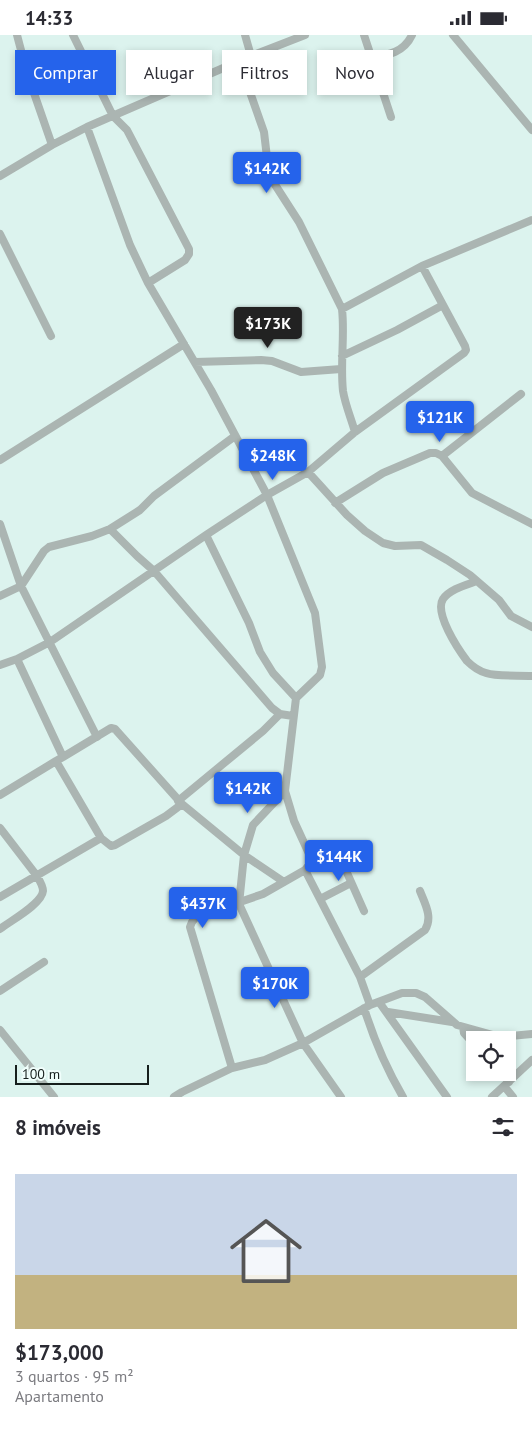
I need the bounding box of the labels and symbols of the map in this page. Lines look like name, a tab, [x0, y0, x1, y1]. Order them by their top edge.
pin: $142K	[232, 151, 302, 194]
pin: $173K	[233, 307, 303, 349]
pin: $121K	[405, 401, 475, 443]
pin: $248K	[238, 439, 308, 481]
pin: $142K	[213, 771, 283, 814]
pin: $144K	[304, 839, 374, 882]
pin: $437K	[168, 887, 238, 929]
pin: $170K	[240, 967, 310, 1009]
scale bar	[15, 1062, 149, 1085]

